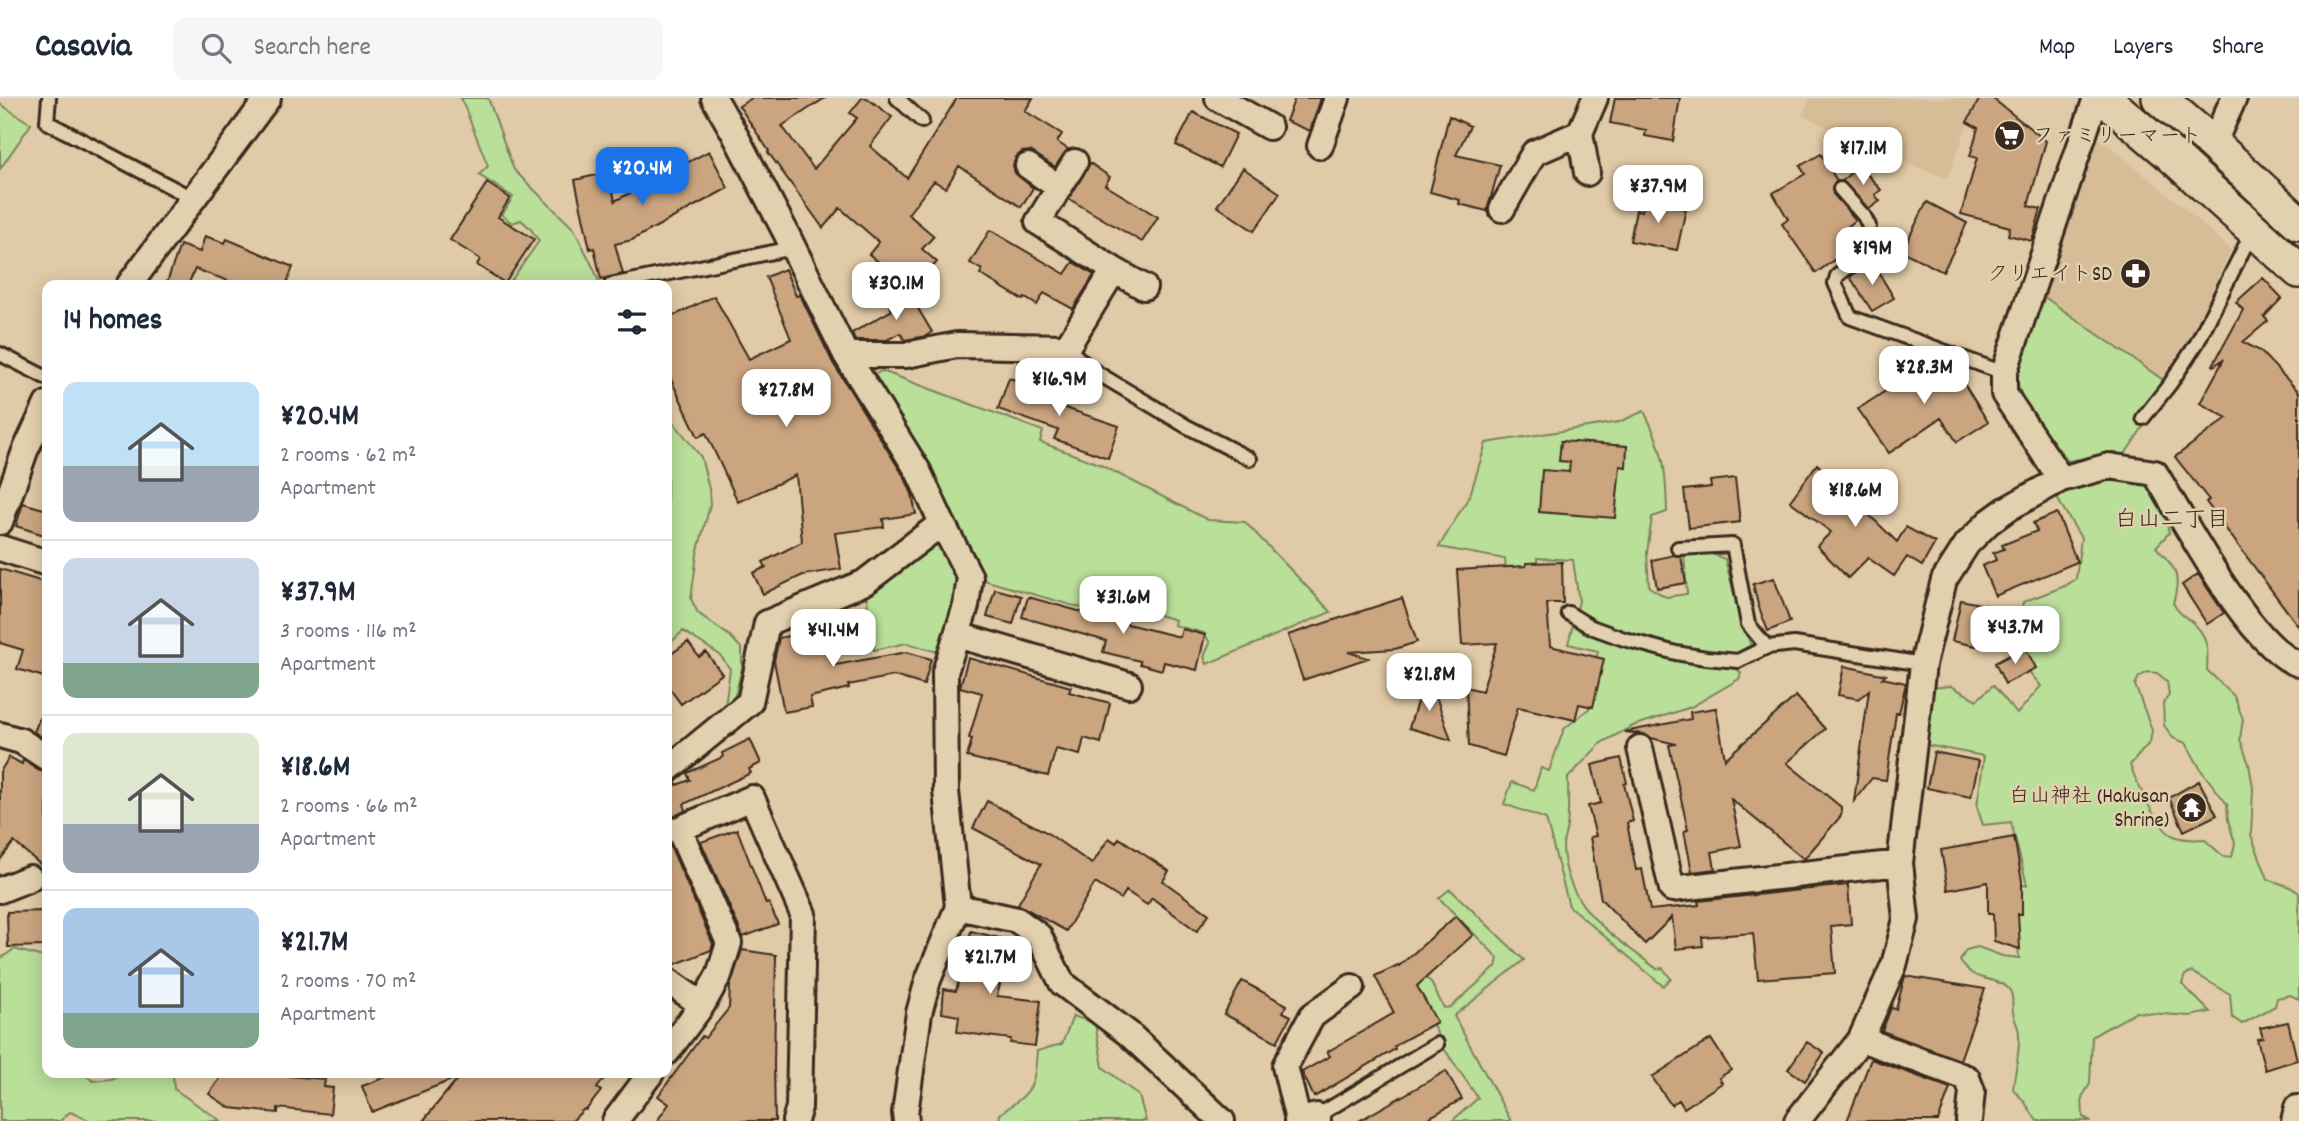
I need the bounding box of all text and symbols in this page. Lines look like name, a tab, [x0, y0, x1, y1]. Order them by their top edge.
search box	[173, 17, 663, 80]
text: Casavia	[35, 25, 131, 72]
icon: search	[197, 29, 235, 67]
text: Search here	[253, 30, 371, 67]
text: Map	[2039, 31, 2075, 65]
text: Layers	[2113, 31, 2174, 65]
text: Share	[2212, 31, 2264, 65]
supermarket icon: ファミリーマート	[1993, 118, 2027, 152]
place label: ファミリーマート	[2033, 123, 2201, 153]
pin: ¥17.1M	[1806, 127, 1920, 187]
text: ¥17.1M	[1839, 133, 1887, 166]
pin: ¥20.4M	[585, 148, 699, 207]
text: ¥20.4M	[612, 153, 672, 186]
pin: ¥37.9M	[1601, 166, 1715, 225]
text: ¥37.9M	[1629, 171, 1687, 204]
pin: ¥19M	[1831, 228, 1913, 287]
text: ¥19M	[1852, 233, 1892, 266]
pharmacy icon: クリエイトSD	[2118, 256, 2152, 290]
place label: クリエイトSD	[1987, 261, 2112, 291]
pin: ¥30.1M	[839, 262, 953, 322]
text: ¥30.1M	[868, 268, 924, 301]
text: 14 homes	[63, 301, 162, 344]
icon: filters	[613, 303, 651, 341]
pin: ¥28.3M	[1867, 346, 1981, 406]
text: ¥28.3M	[1895, 352, 1953, 385]
pin: ¥16.9M	[1002, 358, 1116, 418]
text: ¥16.9M	[1031, 364, 1087, 397]
pin: ¥27.8M	[729, 370, 843, 429]
text: ¥27.8M	[758, 375, 814, 408]
text: ¥20.4M	[280, 397, 359, 440]
icon: home	[119, 410, 203, 494]
text: 2 rooms · 62 m²	[280, 440, 416, 473]
pin: ¥18.6M	[1798, 470, 1912, 529]
text: Apartment	[280, 473, 376, 506]
text: ¥18.6M	[1828, 475, 1882, 508]
district label: 白山二丁目	[2115, 505, 2230, 538]
text: ¥37.9M	[280, 573, 356, 616]
pin: ¥31.6M	[1066, 576, 1180, 636]
text: ¥31.6M	[1096, 582, 1150, 615]
icon: home	[119, 586, 203, 670]
pin: ¥43.7M	[1958, 606, 2072, 666]
pin: ¥41.4M	[776, 610, 890, 669]
text: ¥43.7M	[1987, 612, 2044, 645]
text: ¥41.4M	[807, 615, 859, 648]
text: 3 rooms · 116 m²	[280, 616, 417, 649]
text: Apartment	[280, 649, 376, 682]
pin: ¥21.8M	[1372, 654, 1486, 713]
text: ¥21.8M	[1403, 659, 1455, 692]
text: ¥18.6M	[280, 748, 350, 791]
icon: home	[119, 761, 203, 845]
place label: 白山神社 (Hakusan Shrine)	[2008, 783, 2169, 837]
temple icon: 白山神社 (Hakusan Shrine)	[2175, 790, 2209, 824]
text: 2 rooms · 66 m²	[280, 791, 418, 824]
text: Apartment	[280, 824, 376, 857]
text: ¥21.7M	[280, 923, 348, 966]
icon: home	[119, 936, 203, 1020]
pin: ¥21.7M	[933, 936, 1047, 996]
text: ¥21.7M	[964, 942, 1016, 975]
text: 2 rooms · 70 m²	[280, 966, 416, 999]
text: Apartment	[280, 999, 376, 1032]

